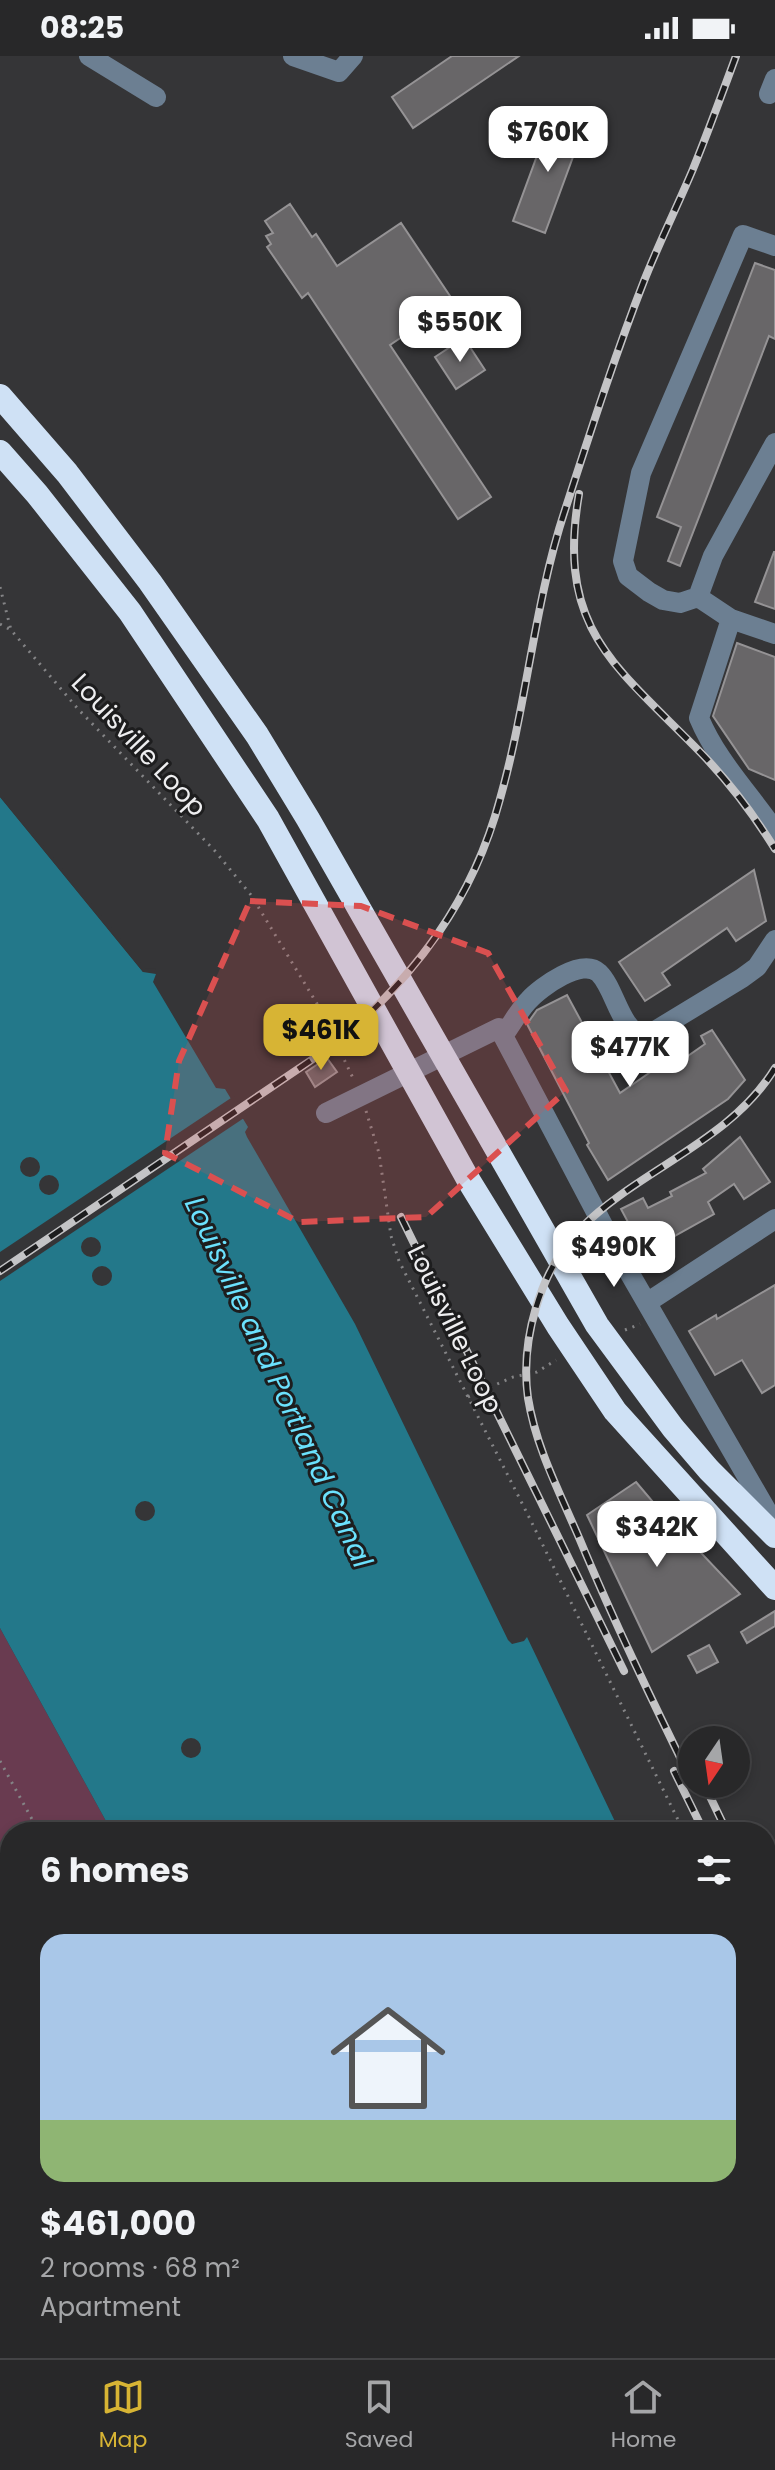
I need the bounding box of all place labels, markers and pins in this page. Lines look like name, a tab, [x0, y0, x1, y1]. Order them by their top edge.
pin: $760K	[492, 106, 604, 174]
pin: $550K	[404, 296, 516, 364]
pin: $461K	[265, 1004, 377, 1072]
pin: $477K	[574, 1021, 686, 1089]
pin: $490K	[558, 1221, 670, 1289]
pin: $342K	[601, 1501, 713, 1569]

